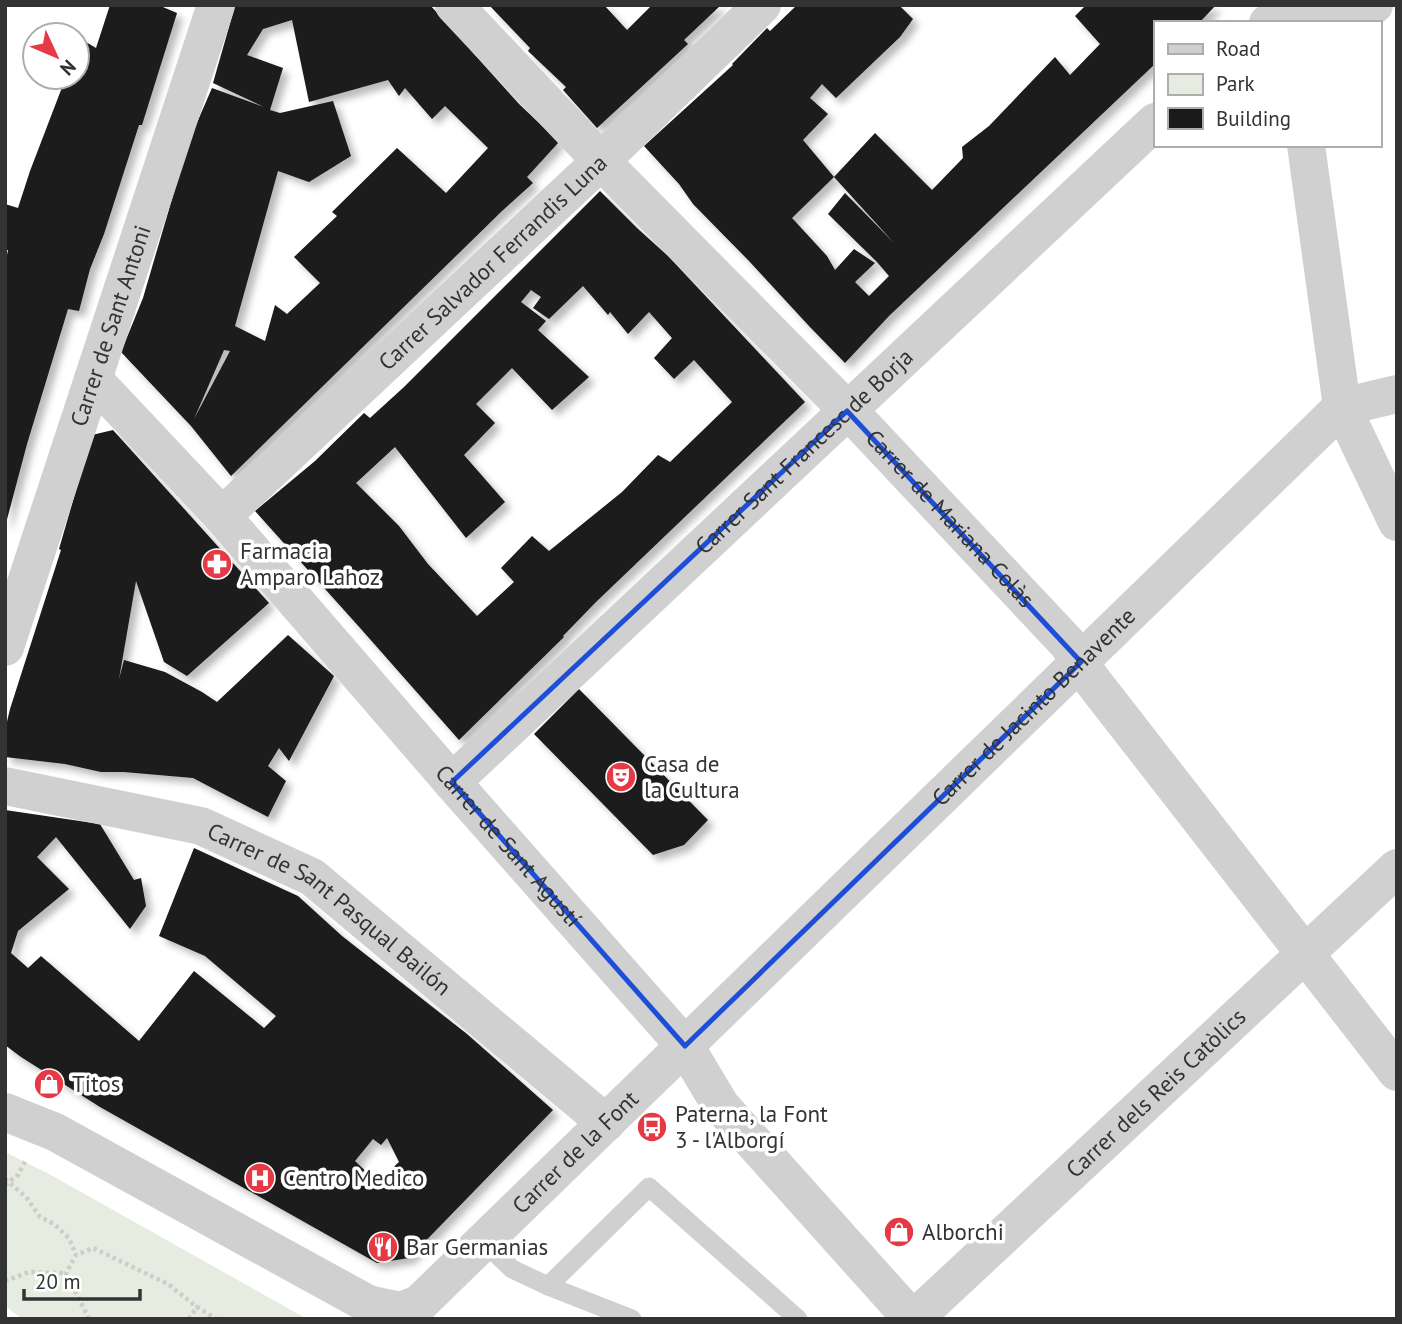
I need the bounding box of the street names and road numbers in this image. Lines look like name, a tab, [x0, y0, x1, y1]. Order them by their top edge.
street label: Carrer Salvador Ferrandis Luna	[372, 148, 613, 376]
street label: Carrer de Sant Antoni	[64, 222, 157, 430]
street label: Carrer Sant Francesc de Borja	[689, 342, 919, 560]
street label: Carrer de Mariana Colàs	[860, 423, 1041, 613]
street label: Carrer de Jacinto Benavente	[925, 601, 1141, 812]
street label: Carrer de Sant Agustí	[430, 758, 588, 933]
street label: Carrer de Sant Pasqual Bailón	[203, 816, 458, 1001]
street label: Carrer dels Reis Catòlics	[1060, 1002, 1252, 1184]
street label: Carrer de la Font	[506, 1084, 644, 1220]

